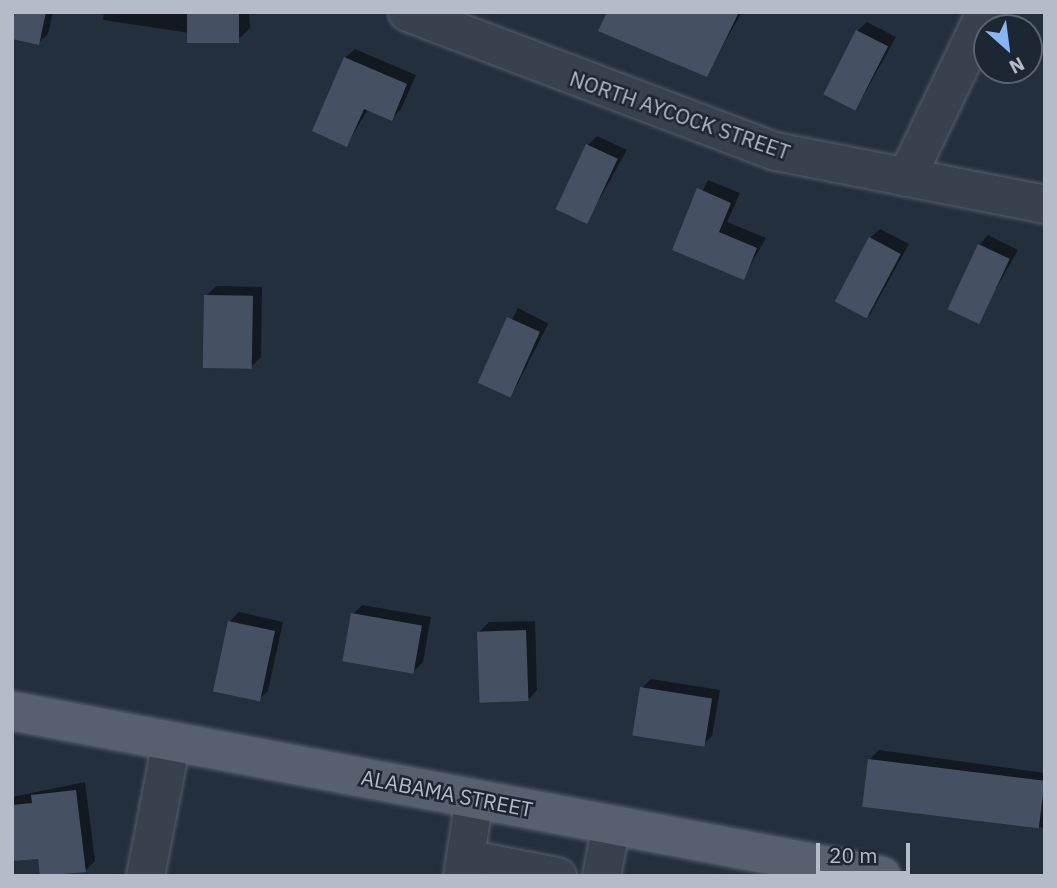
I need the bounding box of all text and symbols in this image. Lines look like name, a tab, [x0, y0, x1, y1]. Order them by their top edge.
north arrow	[973, 14, 1043, 84]
text: N	[1005, 52, 1029, 80]
street label: NORTH AYCOCK STREET	[566, 65, 794, 165]
street label: ALABAMA STREET	[359, 764, 535, 822]
scale bar	[819, 828, 914, 872]
text: 20 m	[829, 841, 878, 869]

